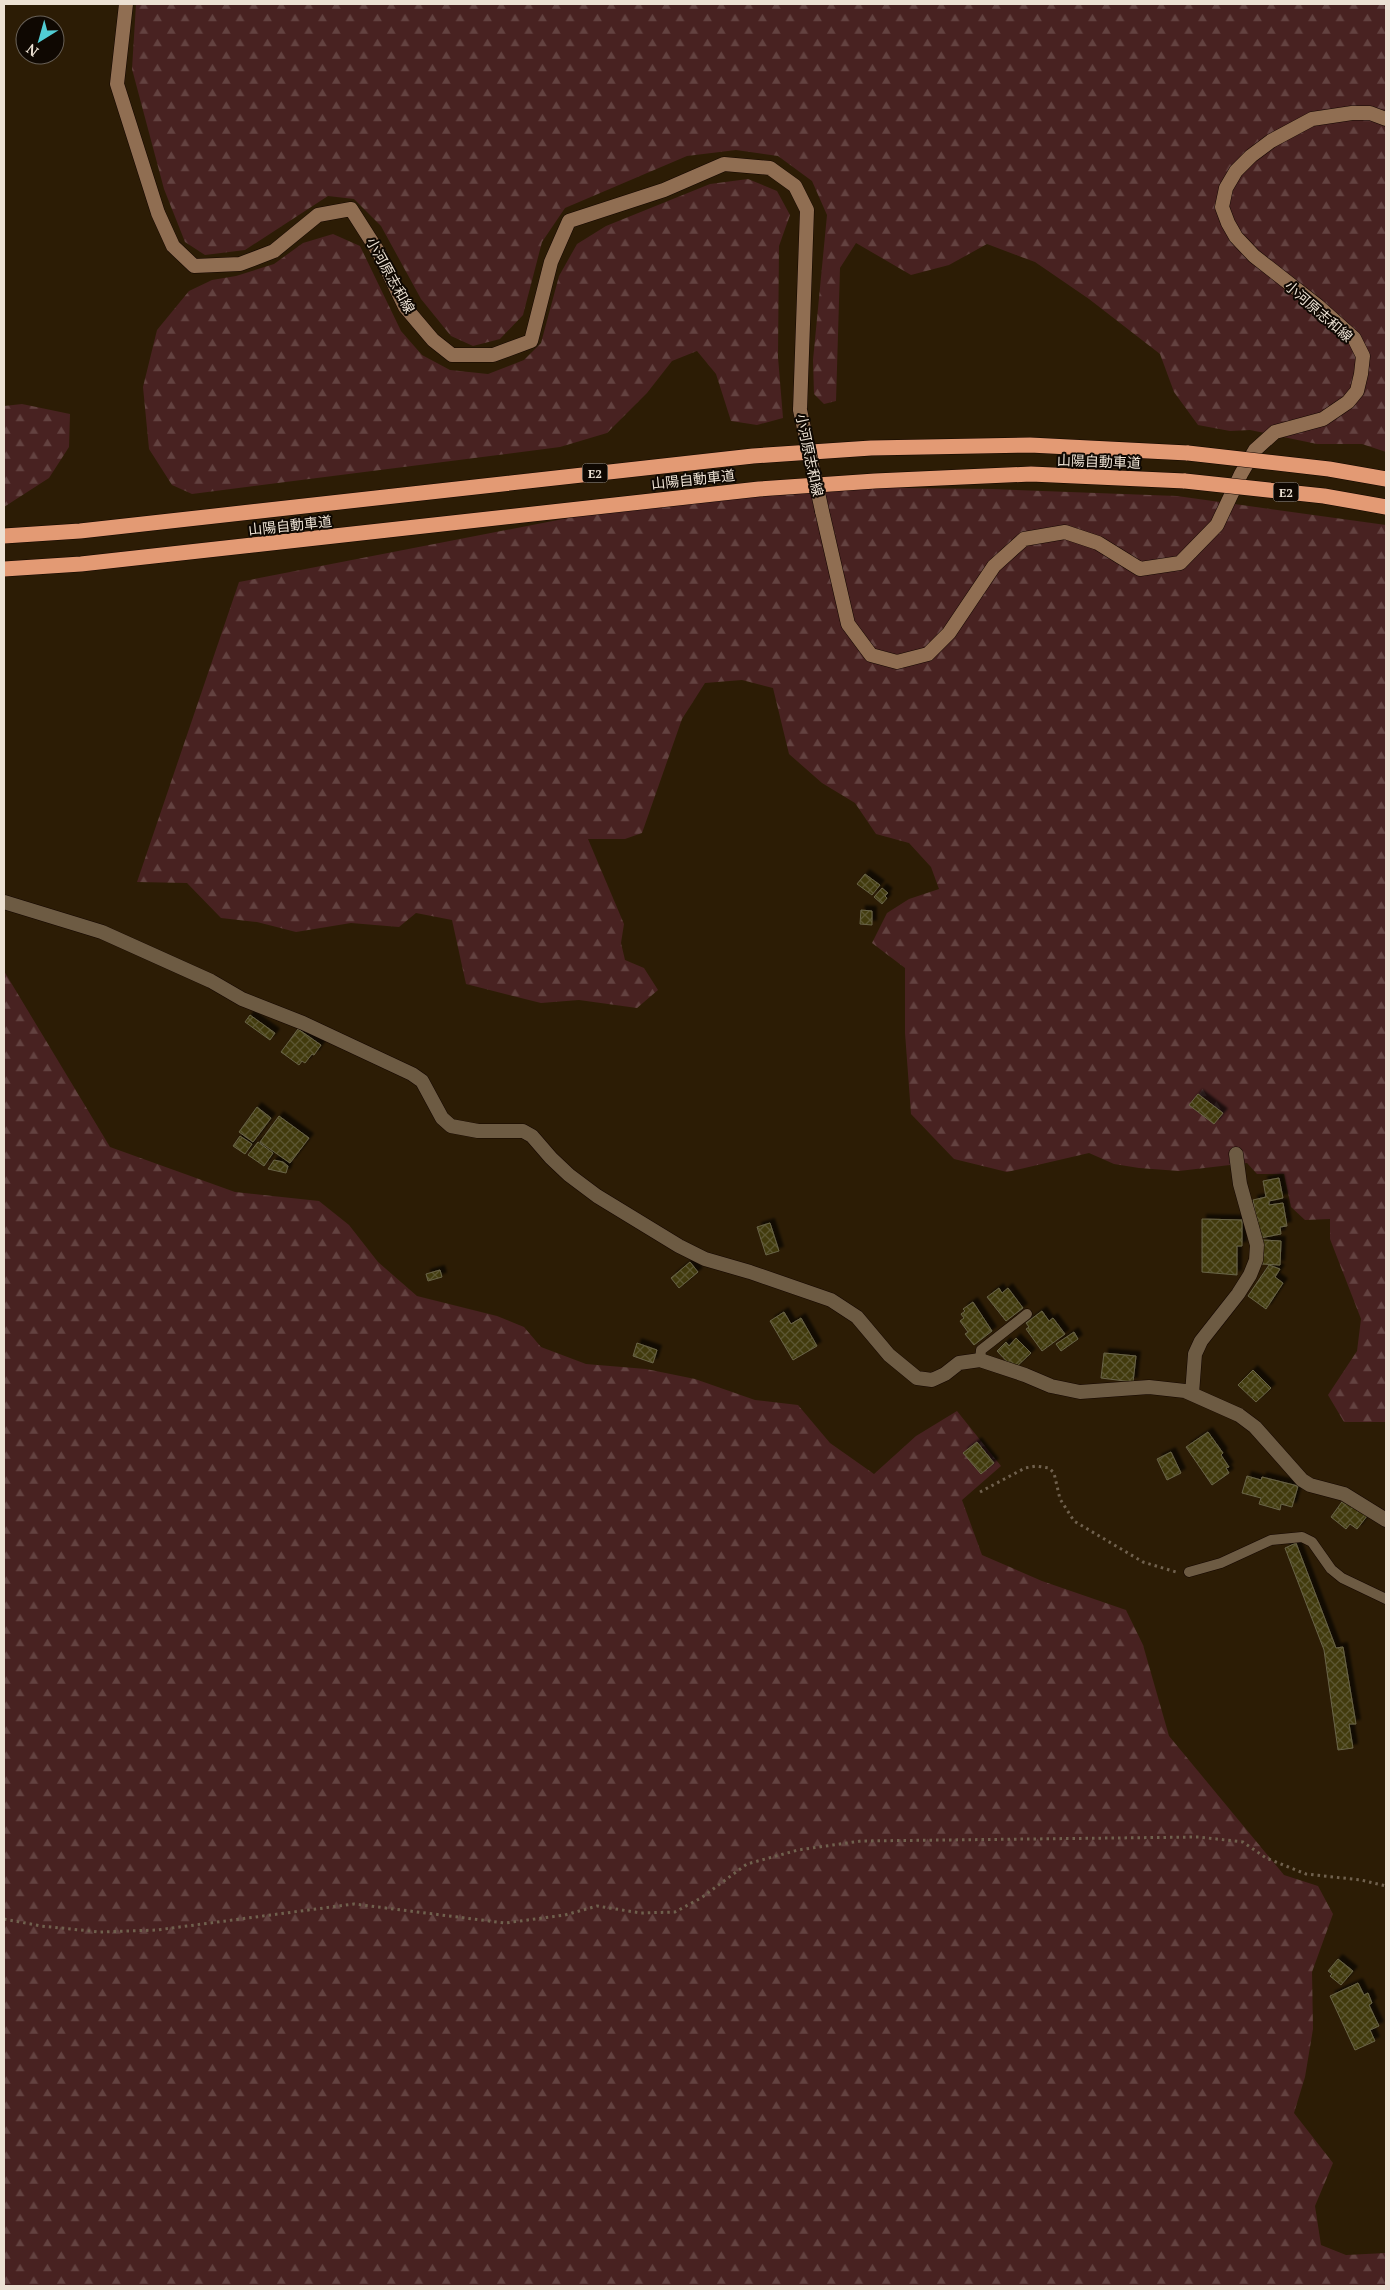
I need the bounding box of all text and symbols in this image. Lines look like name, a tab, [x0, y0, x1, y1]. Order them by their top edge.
north arrow	[15, 15, 65, 65]
text: N	[22, 40, 42, 62]
street label: 小河原志和線	[362, 234, 420, 316]
street label: 小河原志和線	[1281, 276, 1357, 346]
street label: 小河原志和線	[792, 412, 828, 498]
street label: 山陽自動車道	[1057, 450, 1141, 472]
road number: E2	[582, 463, 608, 482]
street label: 山陽自動車道	[650, 465, 736, 493]
road number: E2	[1274, 482, 1298, 502]
street label: 山陽自動車道	[247, 511, 333, 539]

